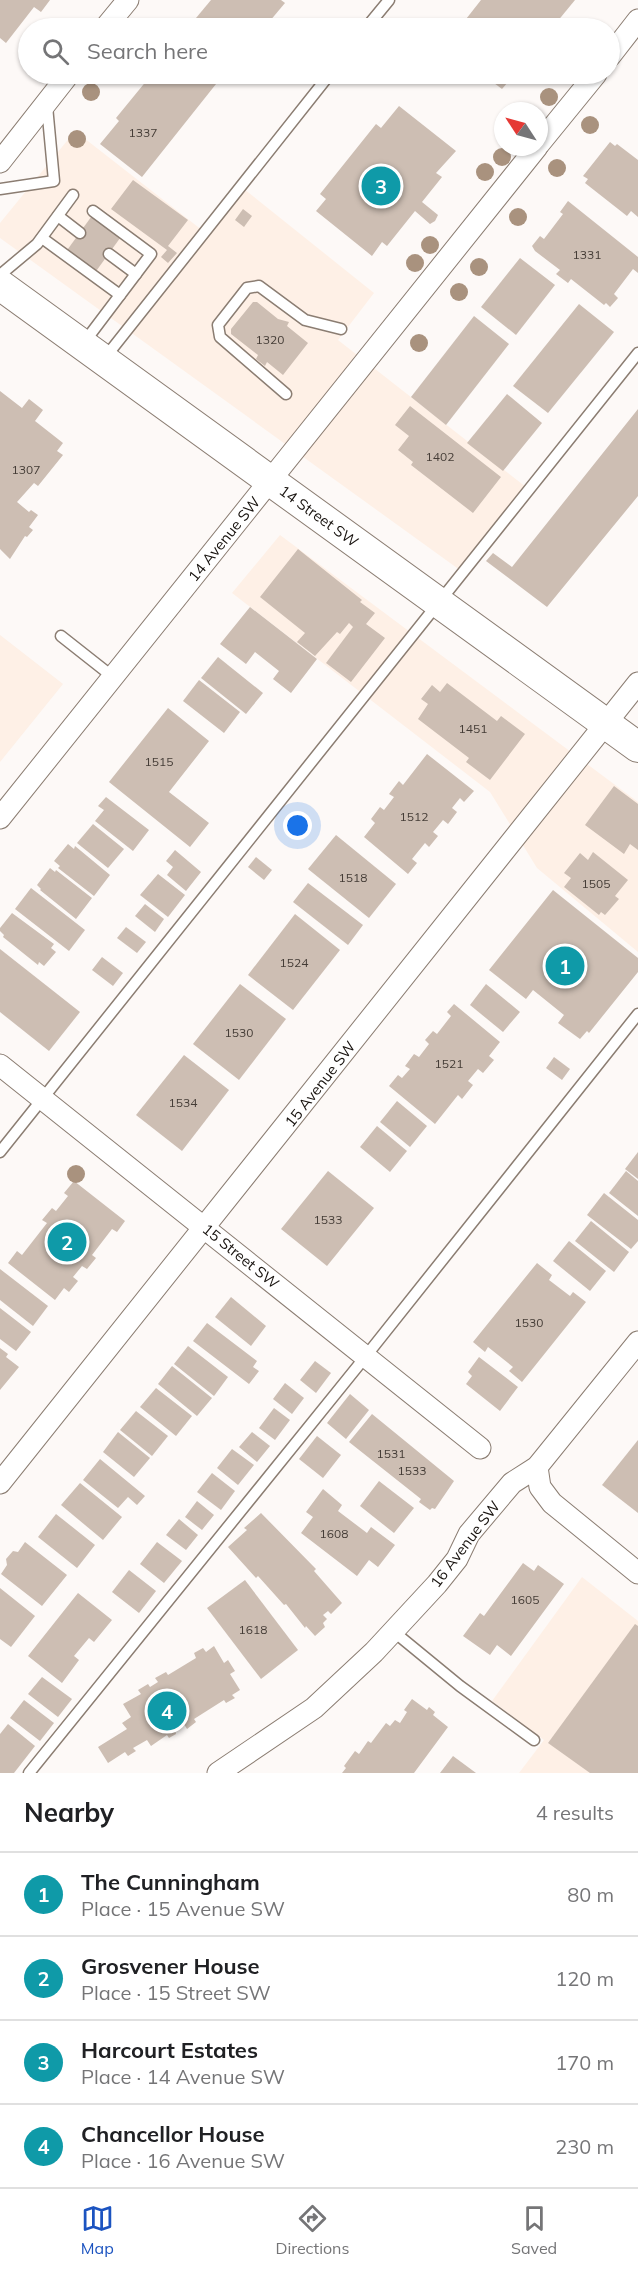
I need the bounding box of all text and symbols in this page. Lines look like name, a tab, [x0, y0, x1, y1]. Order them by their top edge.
search box	[18, 18, 620, 84]
icon: search	[39, 35, 72, 68]
text: Search here	[87, 37, 208, 65]
north arrow	[494, 102, 548, 156]
house number: 1337	[129, 125, 157, 140]
pin: 3	[362, 164, 400, 208]
house number: 1331	[573, 247, 601, 262]
house number: 1320	[256, 332, 284, 347]
house number: 1402	[426, 449, 454, 464]
house number: 1307	[12, 462, 40, 477]
street label: 14 Street SW	[276, 481, 363, 551]
street label: 14 Avenue SW	[184, 492, 264, 585]
house number: 1451	[459, 721, 487, 736]
house number: 1515	[145, 754, 173, 769]
house number: 1512	[400, 809, 428, 824]
your location	[283, 811, 312, 840]
house number: 1518	[339, 870, 367, 885]
house number: 1505	[582, 876, 610, 891]
pin: 1	[546, 944, 584, 988]
house number: 1524	[280, 955, 308, 970]
house number: 1530	[225, 1025, 253, 1040]
street label: 15 Avenue SW	[281, 1037, 360, 1131]
house number: 1521	[435, 1056, 463, 1071]
house number: 1534	[169, 1095, 197, 1110]
house number: 1533	[314, 1212, 342, 1227]
street label: 15 Street SW	[199, 1219, 283, 1293]
pin: 2	[48, 1220, 86, 1264]
house number: 1530	[515, 1315, 543, 1330]
house number: 1531	[377, 1446, 405, 1461]
house number: 1533	[398, 1463, 426, 1478]
street label: 16 Avenue SW	[426, 1497, 504, 1591]
house number: 1608	[320, 1526, 348, 1541]
house number: 1605	[511, 1592, 539, 1607]
house number: 1618	[239, 1622, 267, 1637]
pin: 4	[148, 1688, 186, 1734]
text: Nearby	[24, 1796, 114, 1829]
text: 4 results	[536, 1800, 614, 1825]
text: The Cunningham	[81, 1868, 260, 1896]
text: 1	[38, 1882, 50, 1907]
text: 80 m	[567, 1882, 614, 1907]
text: Place · 15 Avenue SW	[81, 1896, 285, 1921]
text: Grosvener House	[81, 1952, 260, 1980]
text: 2	[38, 1966, 50, 1991]
text: 120 m	[555, 1966, 614, 1991]
text: Place · 15 Street SW	[81, 1980, 271, 2005]
text: Harcourt Estates	[81, 2036, 258, 2064]
text: 3	[38, 2050, 50, 2075]
text: 170 m	[555, 2050, 614, 2075]
text: Place · 14 Avenue SW	[81, 2064, 285, 2089]
text: Chancellor House	[81, 2120, 265, 2148]
text: 4	[38, 2134, 50, 2159]
text: 230 m	[555, 2134, 614, 2159]
text: Place · 16 Avenue SW	[81, 2148, 285, 2173]
tab: Map	[81, 2202, 114, 2258]
tab: Directions	[275, 2202, 349, 2258]
tab: Saved	[511, 2202, 557, 2258]

